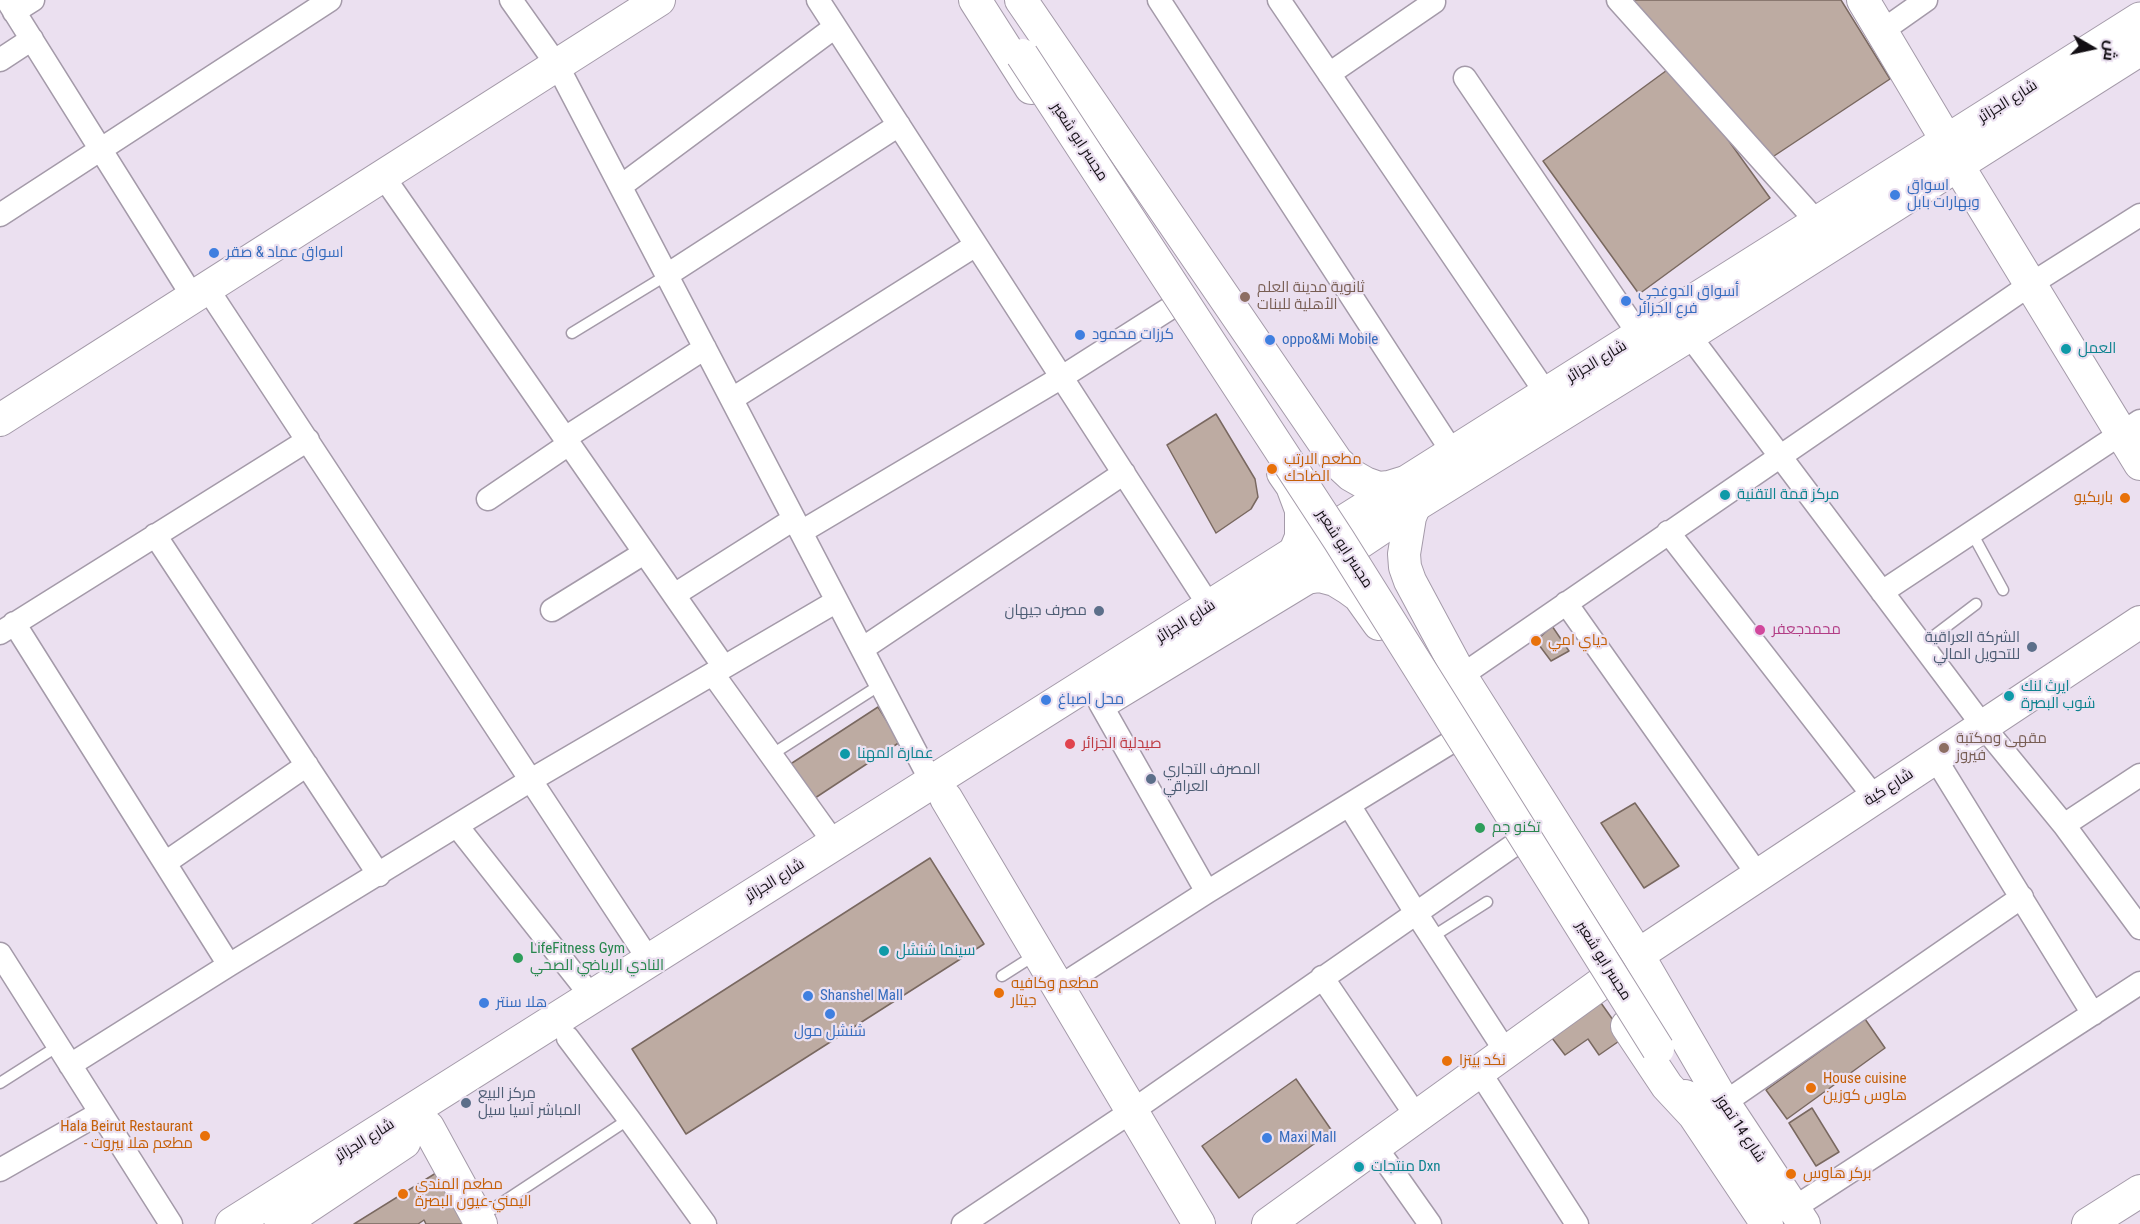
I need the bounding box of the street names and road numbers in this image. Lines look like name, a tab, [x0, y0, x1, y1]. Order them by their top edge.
street label: شارع الجزائر	[1975, 77, 2041, 127]
street label: مجسر ابو شعير	[1047, 99, 1111, 185]
street label: شارع الجزائر	[1564, 337, 1630, 387]
street label: مجسر ابو شعير	[1312, 506, 1376, 592]
street label: شارع الجزائر	[1153, 597, 1219, 647]
street label: شارع كية	[1861, 765, 1917, 811]
street label: شارع الجزائر	[742, 856, 808, 906]
street label: مجسر ابو شعير	[1571, 918, 1635, 1004]
street label: شارع 14 تموز	[1711, 1092, 1769, 1166]
street label: شارع الجزائر	[332, 1116, 398, 1166]

